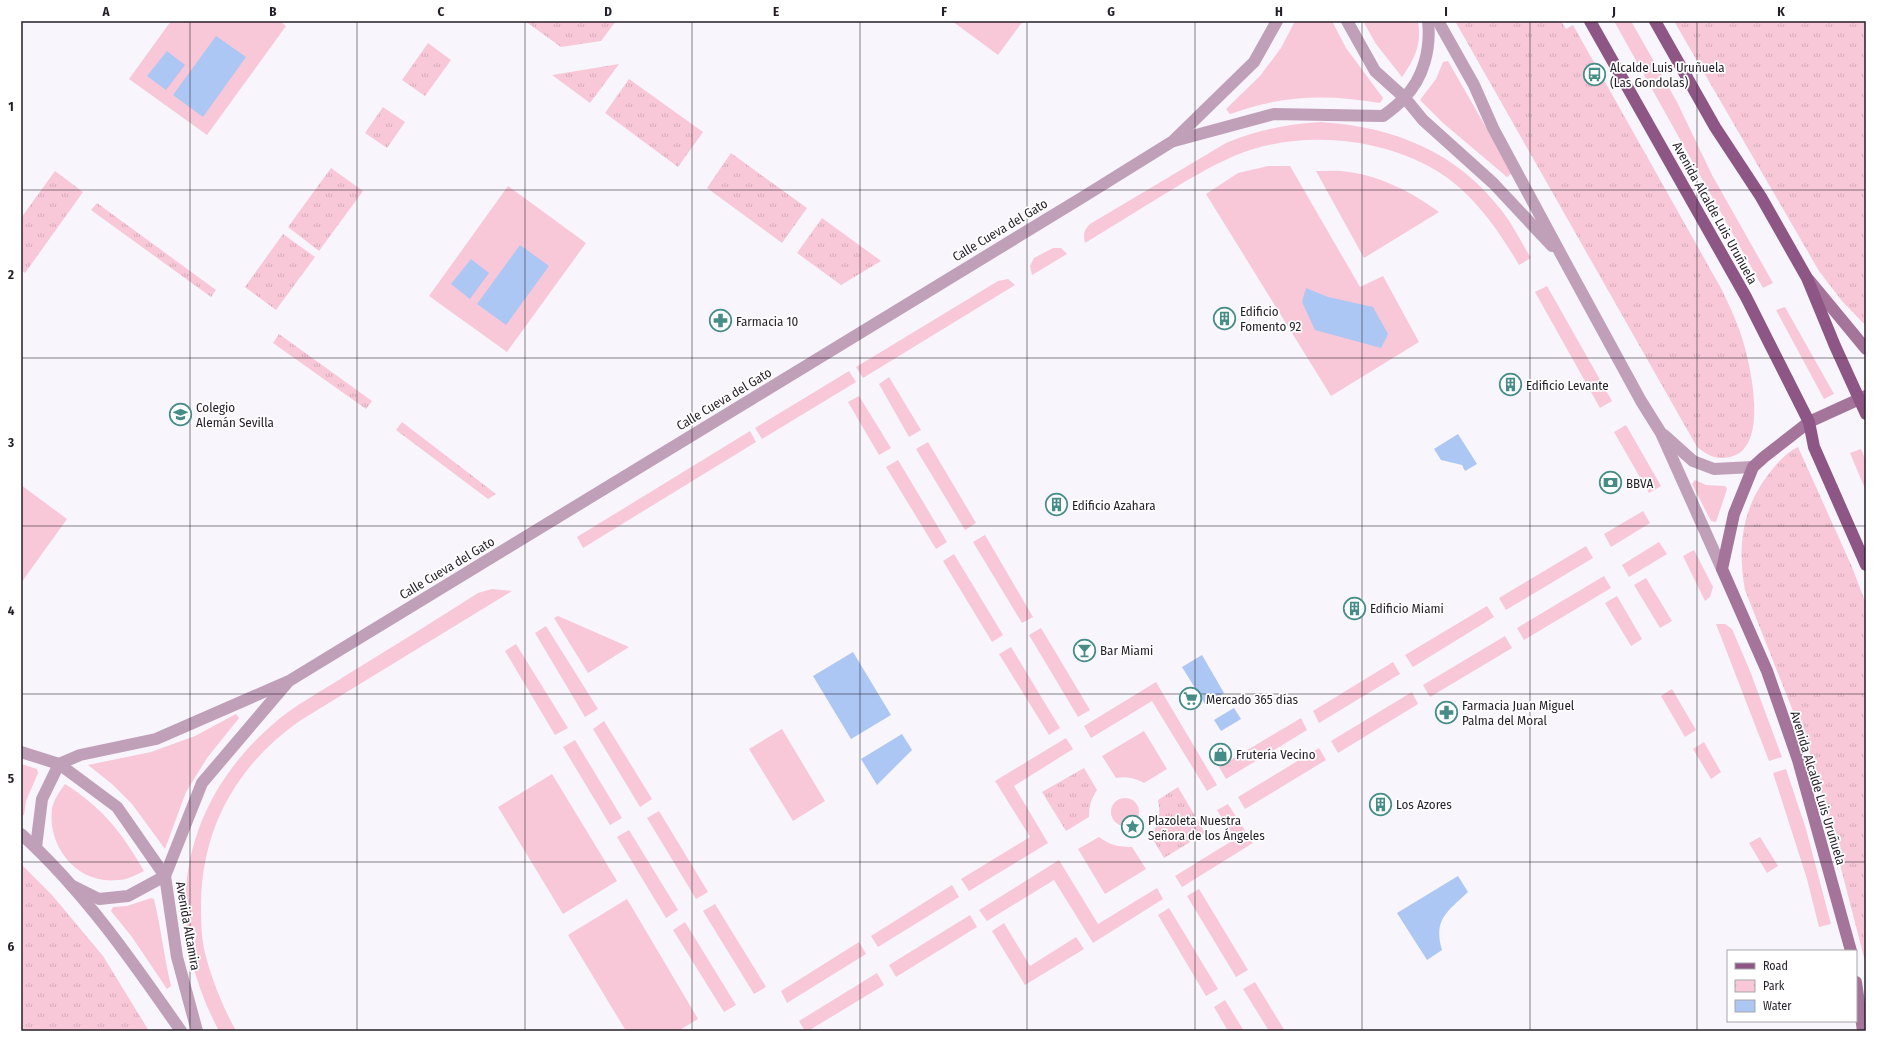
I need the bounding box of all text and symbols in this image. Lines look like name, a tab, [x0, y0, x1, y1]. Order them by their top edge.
text: A	[101, 4, 110, 19]
text: B	[269, 4, 277, 19]
text: C	[438, 4, 445, 19]
text: D	[604, 4, 612, 19]
text: E	[773, 4, 779, 19]
text: F	[941, 4, 947, 19]
text: G	[1107, 4, 1115, 19]
text: H	[1275, 4, 1283, 19]
text: I	[1444, 4, 1448, 19]
text: J	[1611, 4, 1616, 19]
text: K	[1777, 4, 1785, 19]
place label: Alcalde Luis Uruñuela (Las Gondolas)	[1610, 60, 1725, 90]
bus stop icon: Alcalde Luis Uruñuela (Las Gondolas)	[1581, 61, 1607, 87]
text: 1	[8, 99, 14, 114]
street label: Avenida Alcalde Luis Uruñuela	[1670, 139, 1760, 287]
street label: Calle Cueva del Gato	[950, 196, 1050, 264]
text: 2	[7, 267, 14, 282]
place label: Edificio Fomento 92	[1240, 304, 1301, 334]
building icon: Edificio Fomento 92	[1211, 305, 1237, 331]
pharmacy icon: Farmacia 10	[708, 308, 734, 334]
place label: Farmacia 10	[736, 314, 799, 329]
street label: Calle Cueva del Gato	[674, 365, 774, 433]
building icon: Edificio Levante	[1497, 372, 1523, 398]
place label: Edificio Levante	[1526, 378, 1609, 393]
place label: Colegio Alemán Sevilla	[196, 400, 274, 430]
school or university icon: Colegio Alemán Sevilla	[168, 401, 194, 427]
text: 3	[7, 435, 14, 450]
bank icon: BBVA	[1598, 470, 1624, 496]
place label: BBVA	[1626, 476, 1653, 491]
building icon: Edificio Azahara	[1043, 492, 1069, 518]
place label: Edificio Azahara	[1072, 498, 1156, 513]
street label: Calle Cueva del Gato	[397, 534, 497, 602]
building icon: Edificio Miami	[1341, 595, 1367, 621]
place label: Edificio Miami	[1370, 601, 1444, 616]
text: 4	[8, 603, 15, 618]
bar icon: Bar Miami	[1072, 637, 1098, 663]
place label: Bar Miami	[1100, 643, 1153, 658]
supermarket icon: Mercado 365 días	[1178, 686, 1204, 712]
place label: Mercado 365 días	[1206, 692, 1298, 707]
place label: Farmacia Juan Miguel Palma del Moral	[1462, 698, 1575, 728]
pharmacy icon: Farmacia Juan Miguel Palma del Moral	[1433, 699, 1459, 725]
street label: Avenida Alcalde Luis Uruñuela	[1787, 709, 1849, 867]
shop icon: Frutería Vecino	[1208, 741, 1234, 767]
place label: Frutería Vecino	[1236, 747, 1316, 762]
text: 5	[8, 771, 14, 786]
building icon: Los Azores	[1368, 791, 1394, 817]
place label: Los Azores	[1396, 797, 1452, 812]
place label: Plazoleta Nuestra Señora de los Ángeles	[1148, 813, 1265, 843]
place icon: Plazoleta Nuestra Señora de los Ángeles	[1120, 814, 1146, 840]
street label: Avenida Altamira	[173, 880, 203, 972]
text: 6	[8, 939, 15, 954]
legend	[1727, 950, 1857, 1022]
text: Road	[1763, 959, 1788, 973]
text: Park	[1763, 979, 1785, 993]
text: Water	[1763, 999, 1792, 1013]

